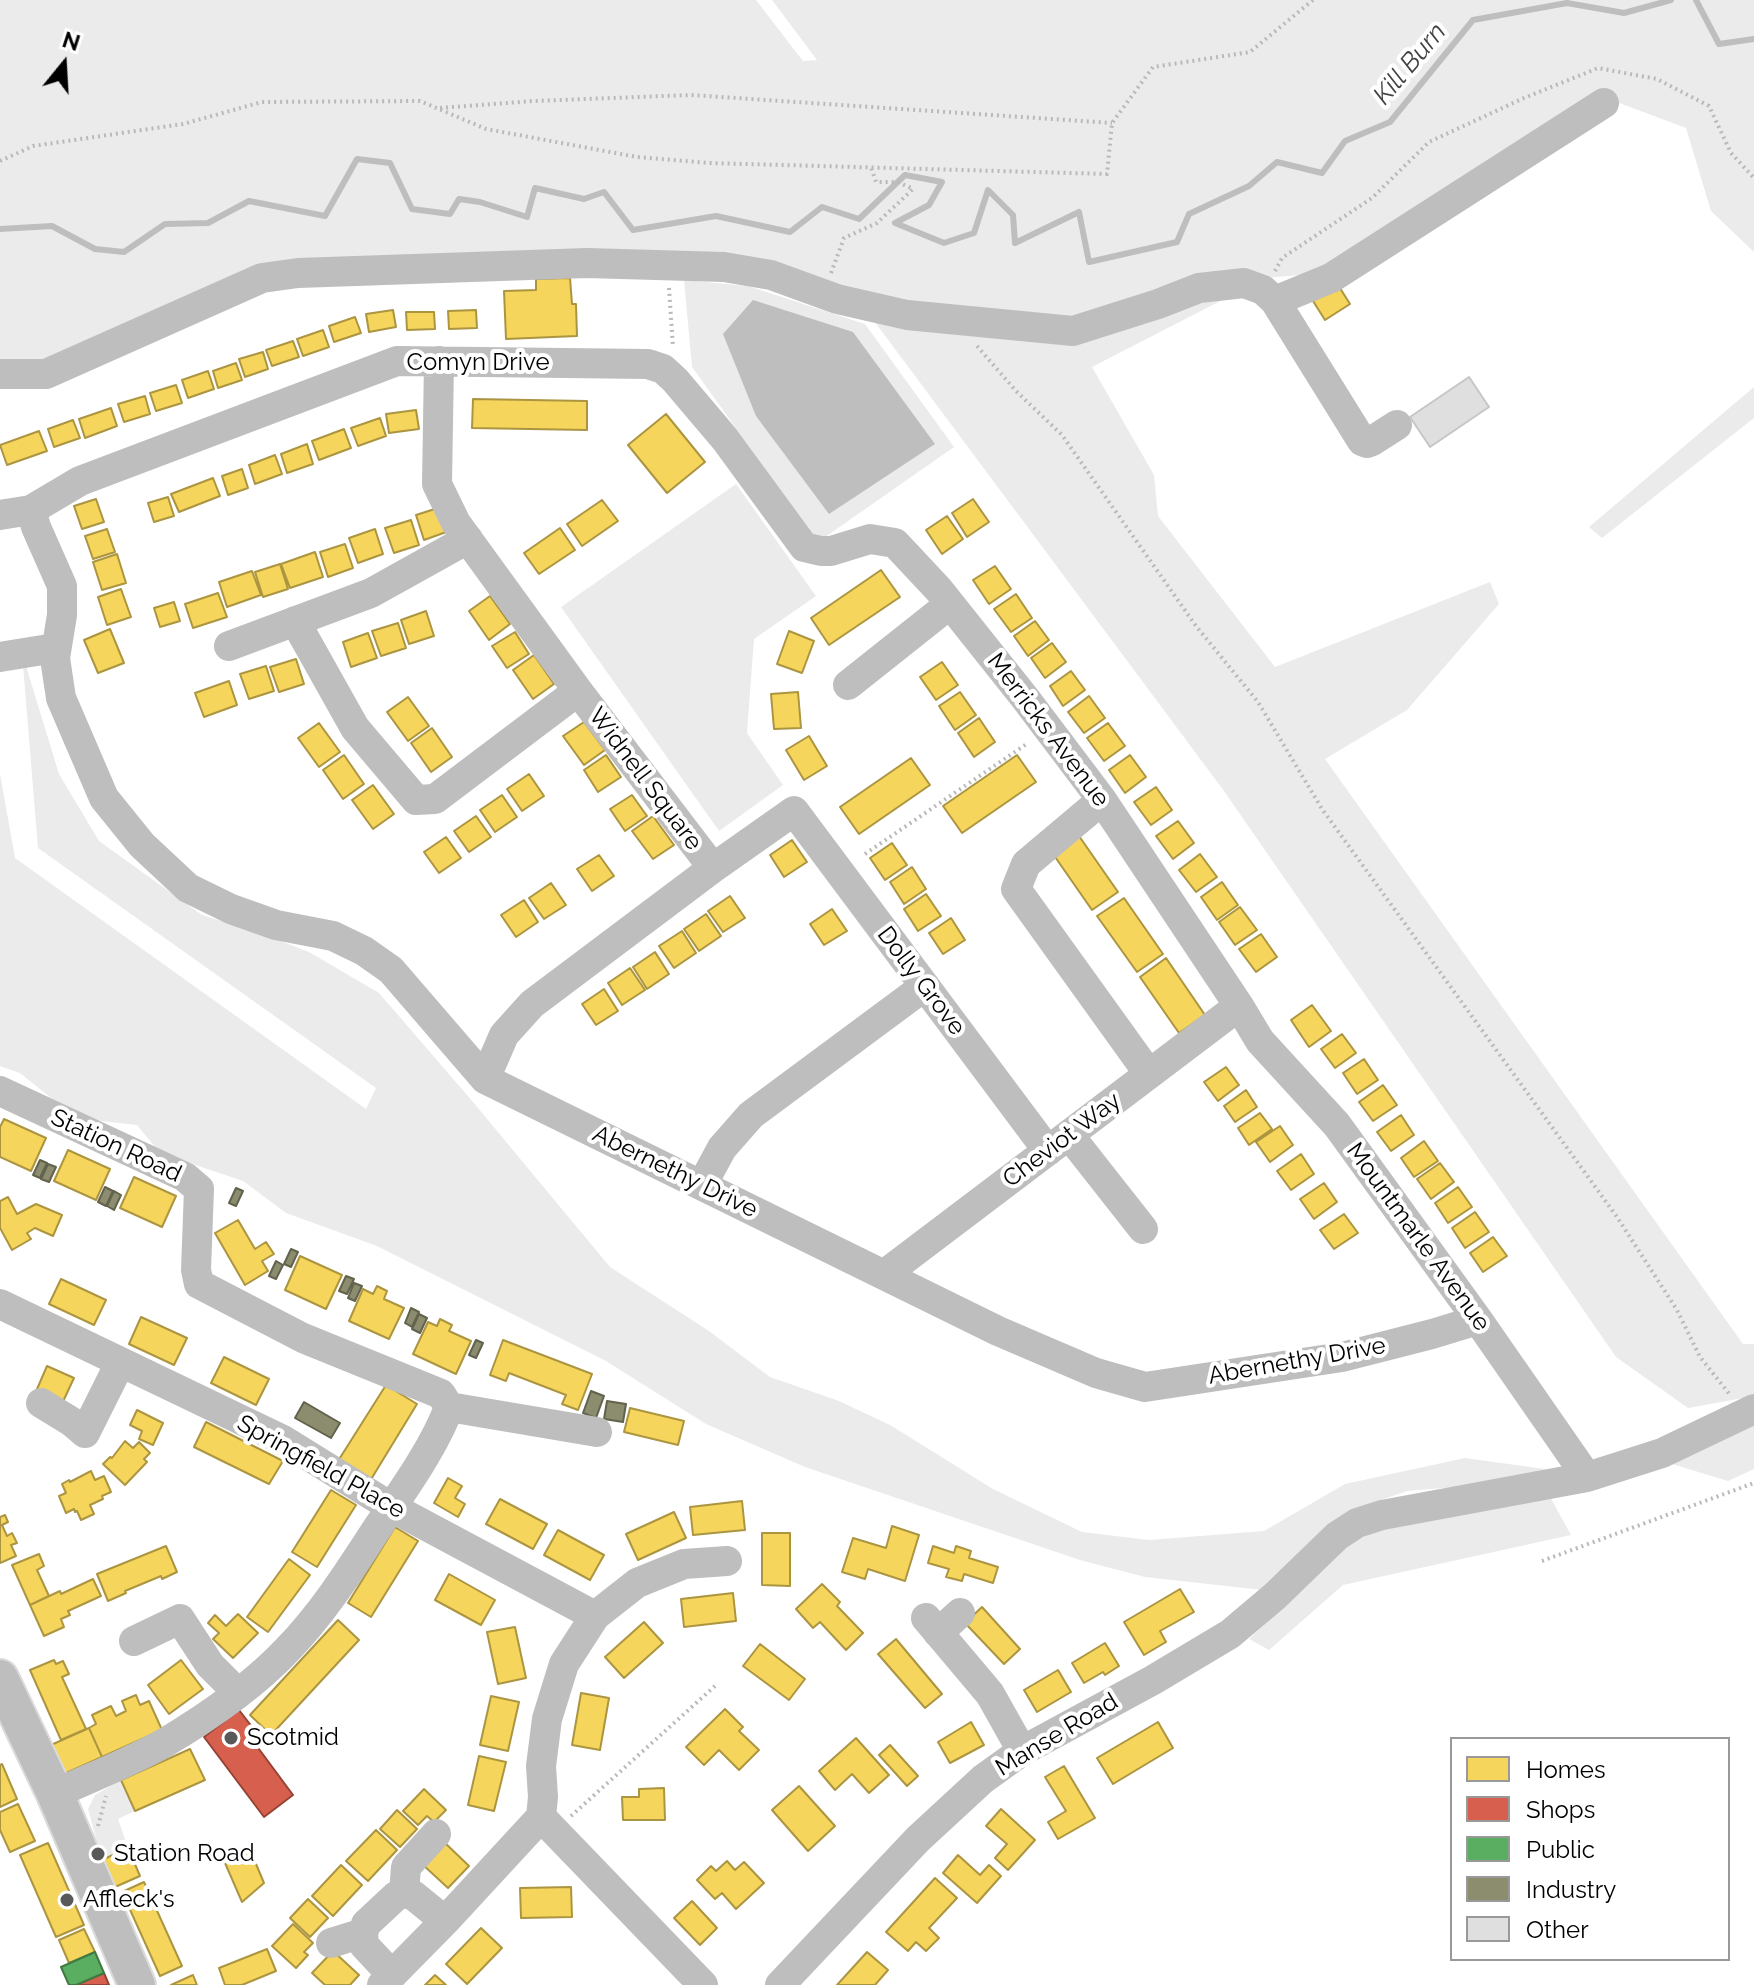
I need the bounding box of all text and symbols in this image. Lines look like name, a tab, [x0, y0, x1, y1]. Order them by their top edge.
water label: Kill Burn	[1367, 17, 1453, 111]
north arrow	[24, 24, 104, 104]
text: N	[59, 26, 83, 56]
street label: Comyn Drive	[407, 349, 549, 377]
street label: Merricks Avenue	[981, 648, 1115, 812]
street label: Widnell Square	[582, 702, 708, 856]
street label: Dolly Grove	[871, 921, 971, 1041]
street label: Cheviot Way	[997, 1086, 1127, 1194]
street label: Station Road	[46, 1103, 186, 1189]
street label: Abernethy Drive	[588, 1120, 762, 1224]
street label: Mountmarle Avenue	[1340, 1137, 1496, 1337]
street label: Abernethy Drive	[1206, 1331, 1388, 1391]
street label: Springfield Place	[232, 1409, 410, 1525]
street label: Manse Road	[991, 1687, 1123, 1783]
place label: Scotmid	[247, 1724, 339, 1752]
marker: Scotmid	[222, 1729, 240, 1747]
legend	[1450, 1737, 1730, 1961]
text: Homes	[1526, 1755, 1606, 1784]
text: Shops	[1526, 1795, 1595, 1824]
text: Public	[1526, 1835, 1595, 1864]
place label: Station Road	[114, 1840, 255, 1868]
marker: Station Road	[89, 1845, 107, 1863]
text: Industry	[1526, 1875, 1616, 1904]
place label: Affleck's	[83, 1886, 175, 1914]
marker: Affleck's	[58, 1891, 76, 1909]
text: Other	[1526, 1915, 1589, 1944]

